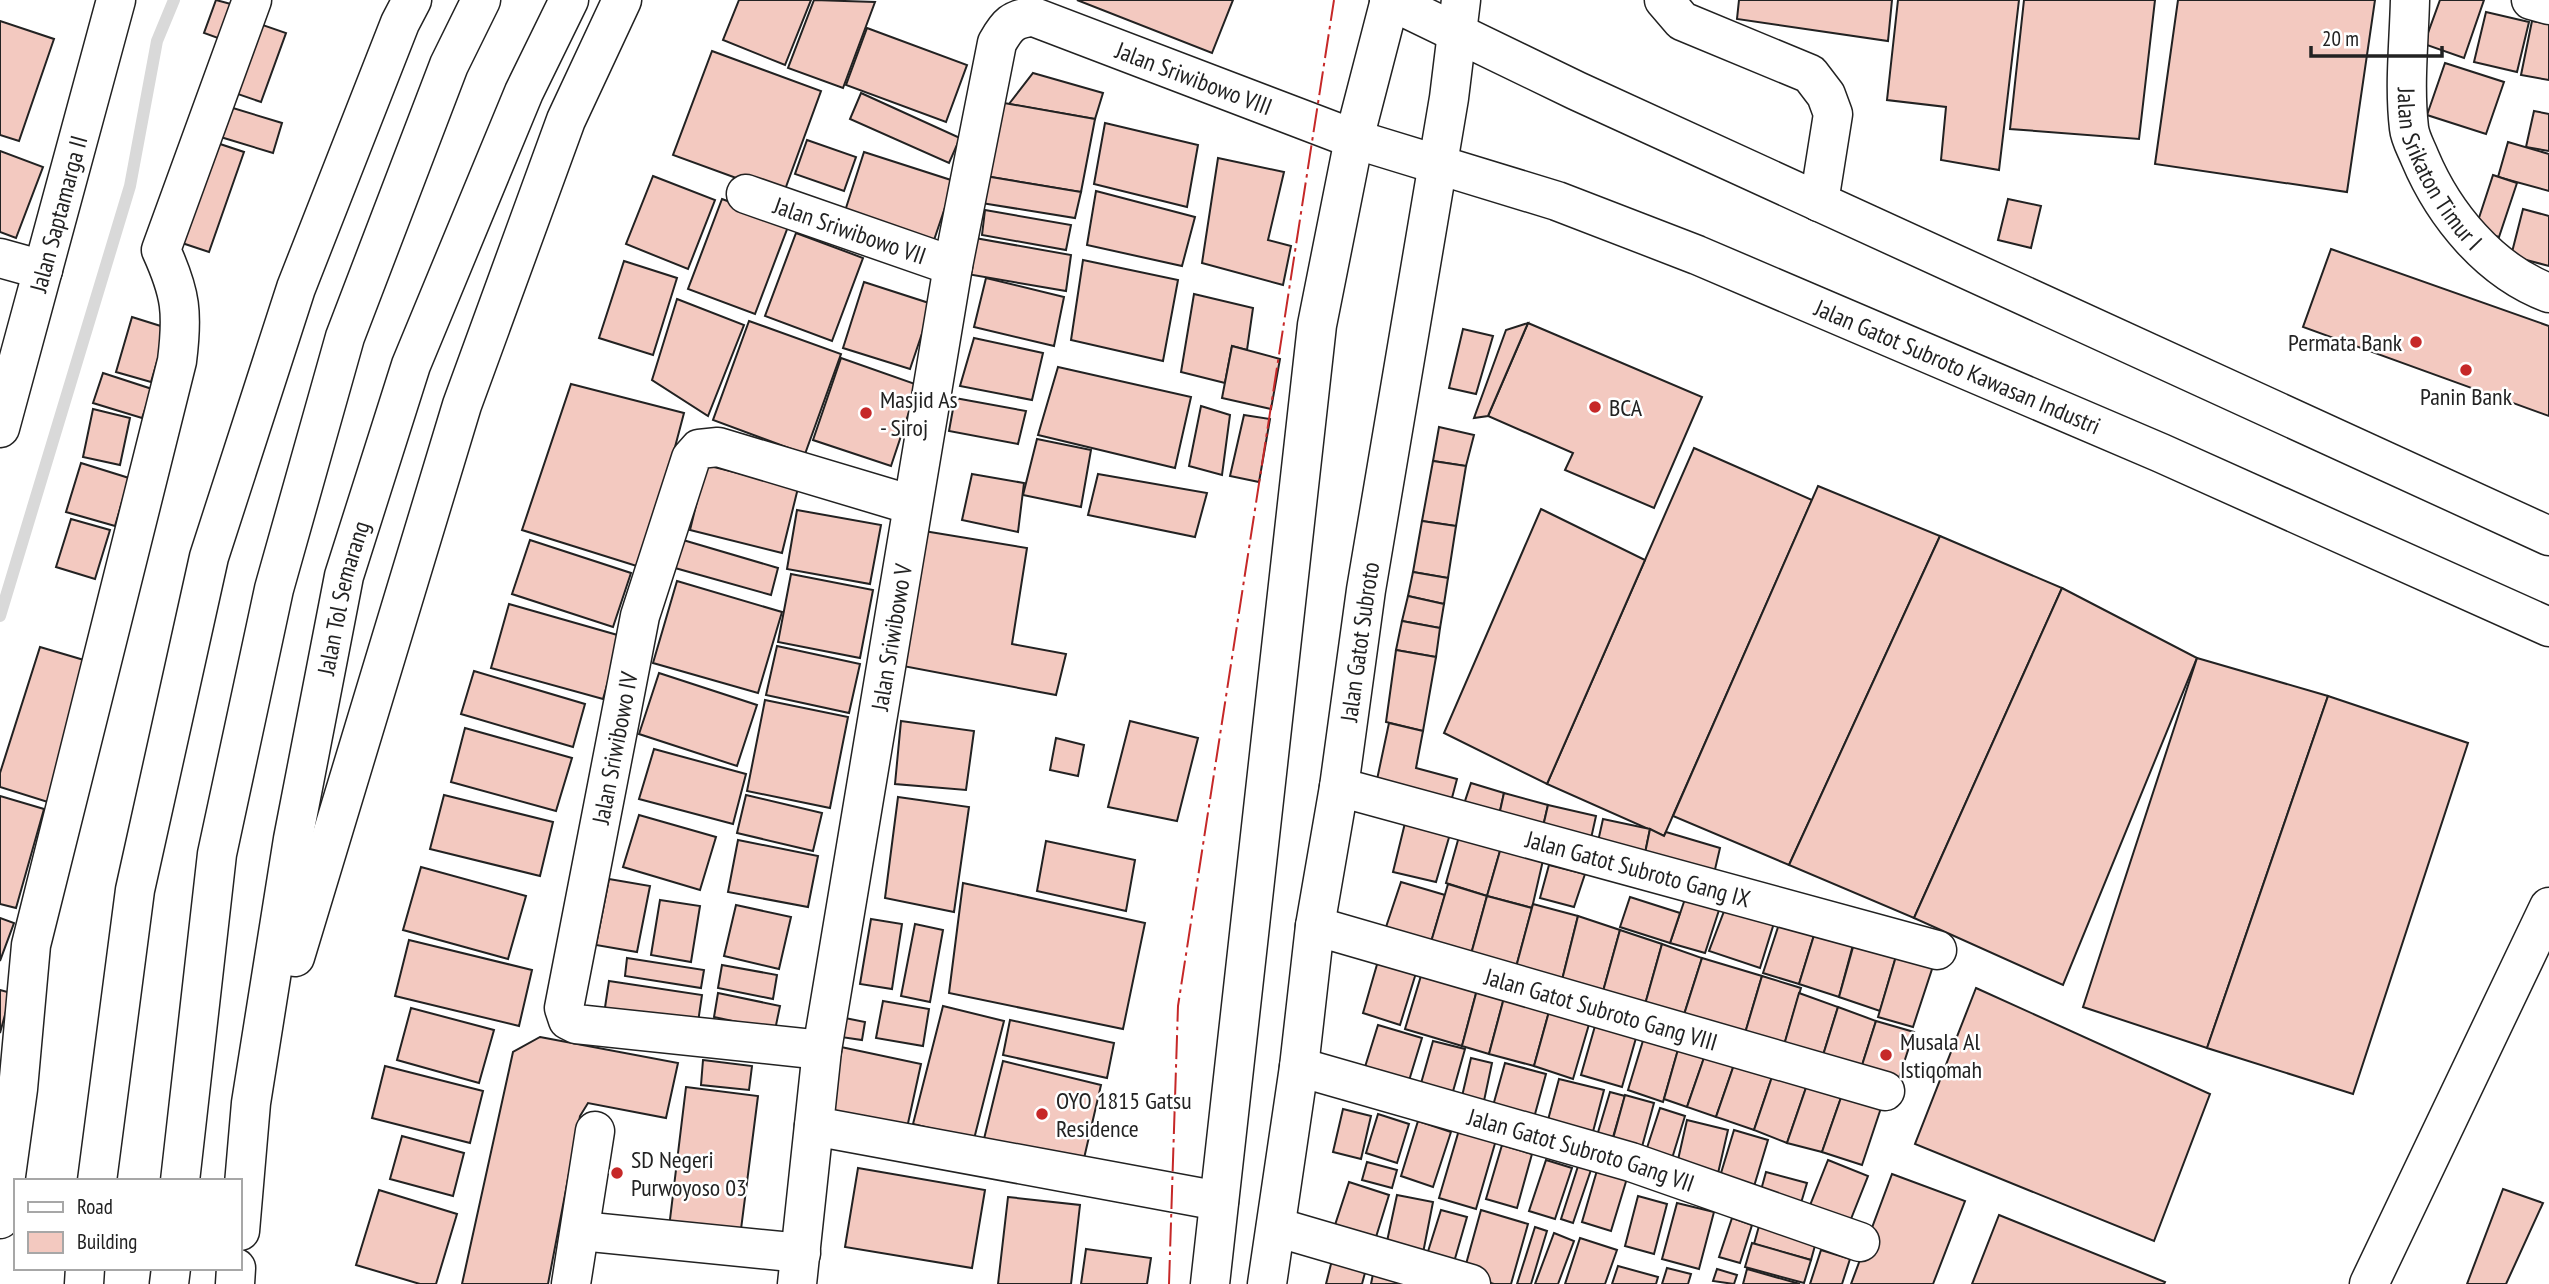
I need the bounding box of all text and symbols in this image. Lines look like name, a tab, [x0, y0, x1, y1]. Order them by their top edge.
scale bar	[2311, 14, 2442, 58]
text: 20 m	[2322, 25, 2359, 52]
street label: Jalan Sriwibowo VIII	[1110, 34, 1277, 122]
street label: Jalan Srikaton Timur I	[2391, 87, 2489, 257]
street label: Jalan Saptamarga II	[22, 132, 94, 296]
street label: Jalan Sriwibowo VII	[769, 189, 930, 271]
street label: Jalan Gatot Subroto Kawasan Industri	[1809, 291, 2105, 441]
place label: Permata Bank	[2288, 327, 2403, 358]
marker: Permata Bank	[2408, 334, 2424, 350]
marker: Panin Bank	[2458, 362, 2474, 378]
place label: Panin Bank	[2420, 381, 2513, 412]
place label: Masjid As - Siroj	[880, 384, 958, 443]
place label: BCA	[1609, 392, 1643, 423]
marker: BCA	[1587, 399, 1603, 415]
marker: Masjid As - Siroj	[858, 405, 874, 421]
street label: Jalan Tol Semarang	[309, 517, 376, 679]
street label: Jalan Gatot Subroto	[1332, 559, 1386, 725]
street label: Jalan Sriwibowo V	[863, 561, 919, 714]
street label: Jalan Sriwibowo IV	[584, 668, 645, 828]
street label: Jalan Gatot Subroto Gang IX	[1522, 823, 1754, 914]
street label: Jalan Gatot Subroto Gang VIII	[1480, 960, 1721, 1057]
place label: Musala Al Istiqomah	[1900, 1026, 1982, 1085]
marker: Musala Al Istiqomah	[1878, 1047, 1894, 1063]
place label: OYO 1815 Gatsu Residence	[1056, 1085, 1192, 1144]
street label: Jalan Gatot Subroto Gang VII	[1463, 1100, 1699, 1199]
marker: OYO 1815 Gatsu Residence	[1034, 1106, 1050, 1122]
place label: SD Negeri Purwoyoso 03	[631, 1144, 747, 1203]
marker: SD Negeri Purwoyoso 03	[609, 1165, 625, 1181]
legend	[14, 1179, 242, 1270]
text: Road	[77, 1193, 113, 1220]
text: Building	[77, 1228, 137, 1255]

